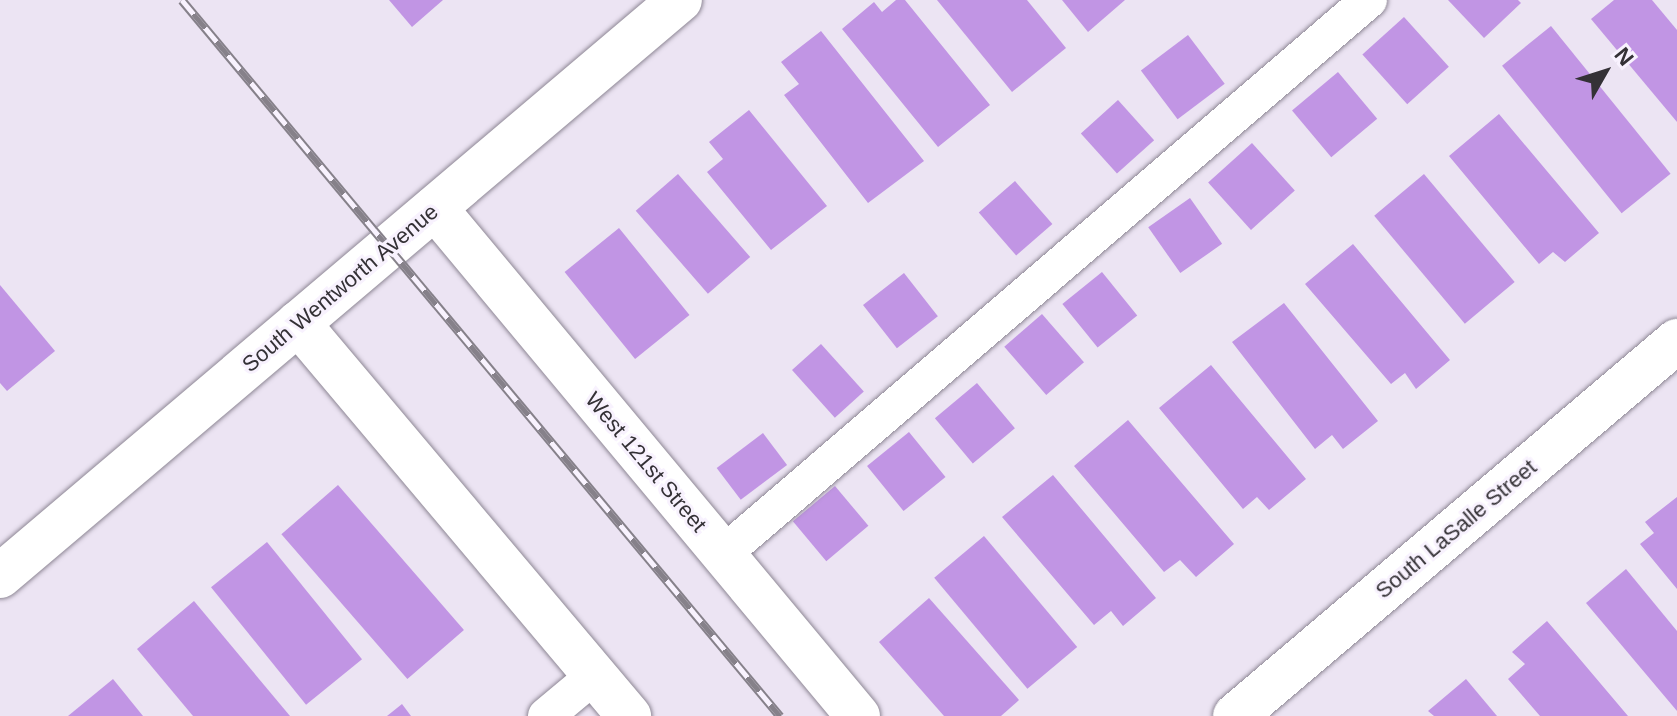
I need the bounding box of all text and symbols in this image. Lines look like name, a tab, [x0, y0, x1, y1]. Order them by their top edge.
north arrow	[1565, 32, 1645, 112]
text: N	[1609, 43, 1639, 71]
street label: South Wentworth Avenue	[236, 198, 444, 378]
street label: West 121st Street	[580, 387, 712, 537]
street label: South LaSalle Street	[1370, 454, 1542, 604]

